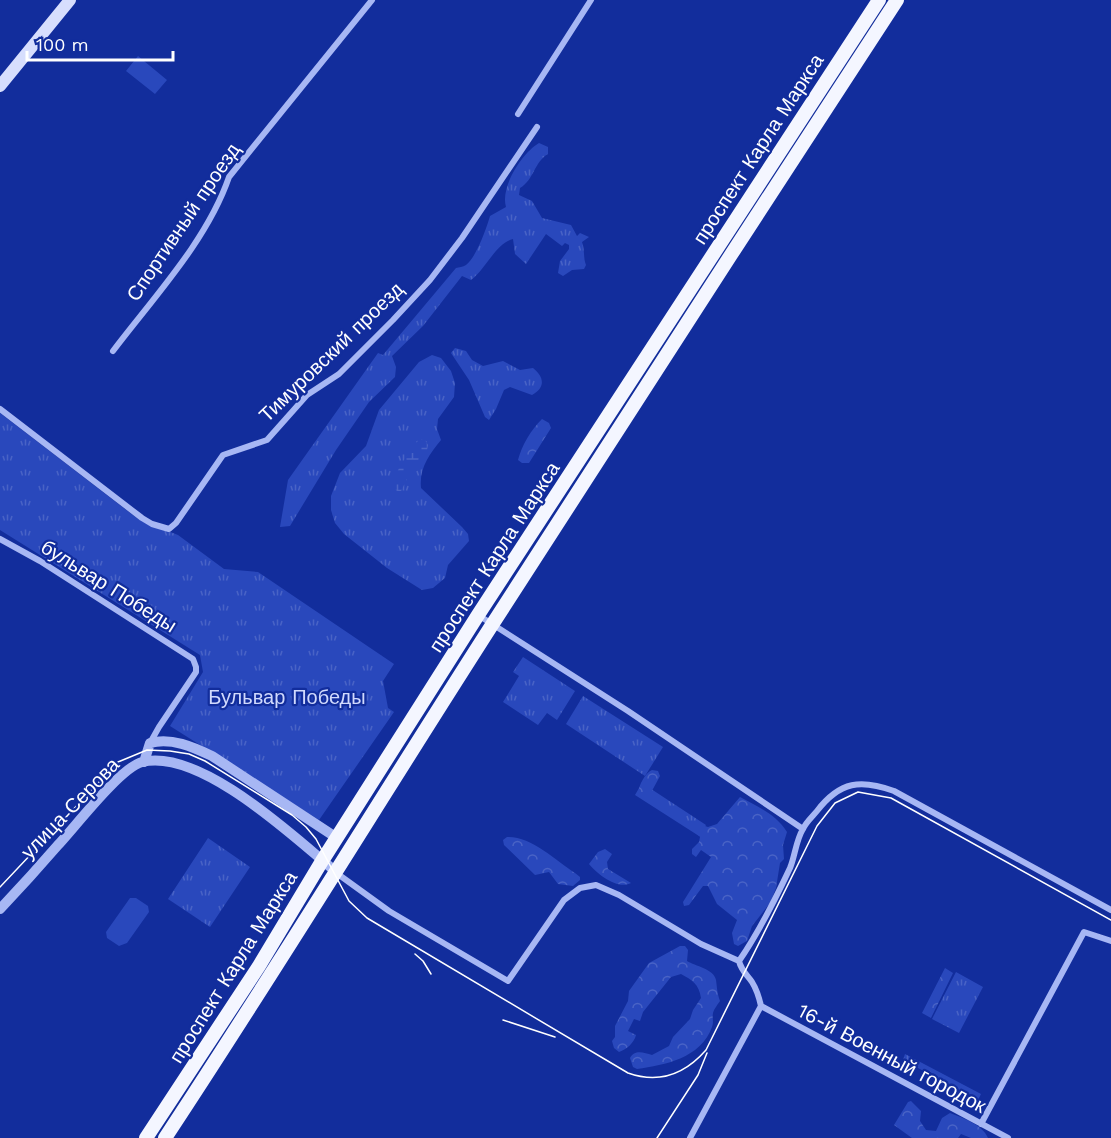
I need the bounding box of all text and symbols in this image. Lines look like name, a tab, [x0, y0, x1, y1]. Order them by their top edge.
scale bar	[27, 24, 172, 62]
text: 100 m	[36, 34, 89, 55]
street label: проспект Карла Маркса	[687, 49, 829, 249]
street label: Спортивный проезд	[121, 138, 245, 306]
street label: Тимуровский проезд	[254, 277, 408, 427]
street label: проспект Карла Маркса	[423, 457, 565, 657]
street label: бульвар Победы	[37, 535, 181, 637]
park label: Бульвар Победы	[208, 685, 366, 709]
street label: улица Серова	[16, 752, 125, 864]
street label: проспект Карла Маркса	[164, 866, 302, 1068]
street label: 16-й Военный городок	[794, 998, 990, 1118]

